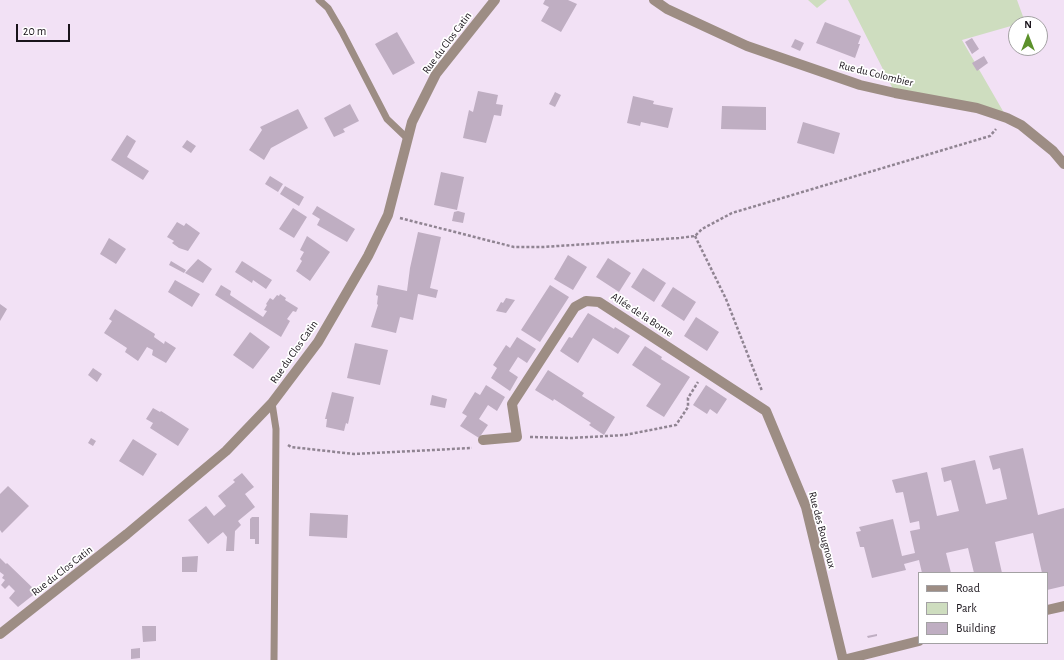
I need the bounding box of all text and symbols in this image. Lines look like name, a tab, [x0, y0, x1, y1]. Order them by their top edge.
street label: Rue du Clos Catin	[420, 10, 474, 76]
scale bar	[18, 16, 72, 42]
north arrow	[1008, 16, 1048, 56]
text: N	[1024, 19, 1032, 30]
text: 20 m	[23, 25, 46, 37]
street label: Rue du Colombier	[837, 58, 915, 90]
street label: Allée de la Borne	[608, 290, 676, 340]
street label: Rue du Clos Catin	[267, 318, 321, 386]
street label: Rue des Bougnoux	[805, 490, 839, 570]
street label: Rue du Clos Catin	[29, 543, 95, 599]
legend	[918, 572, 1048, 644]
text: Road	[956, 582, 980, 594]
text: Park	[956, 602, 977, 614]
text: Building	[956, 622, 996, 634]

